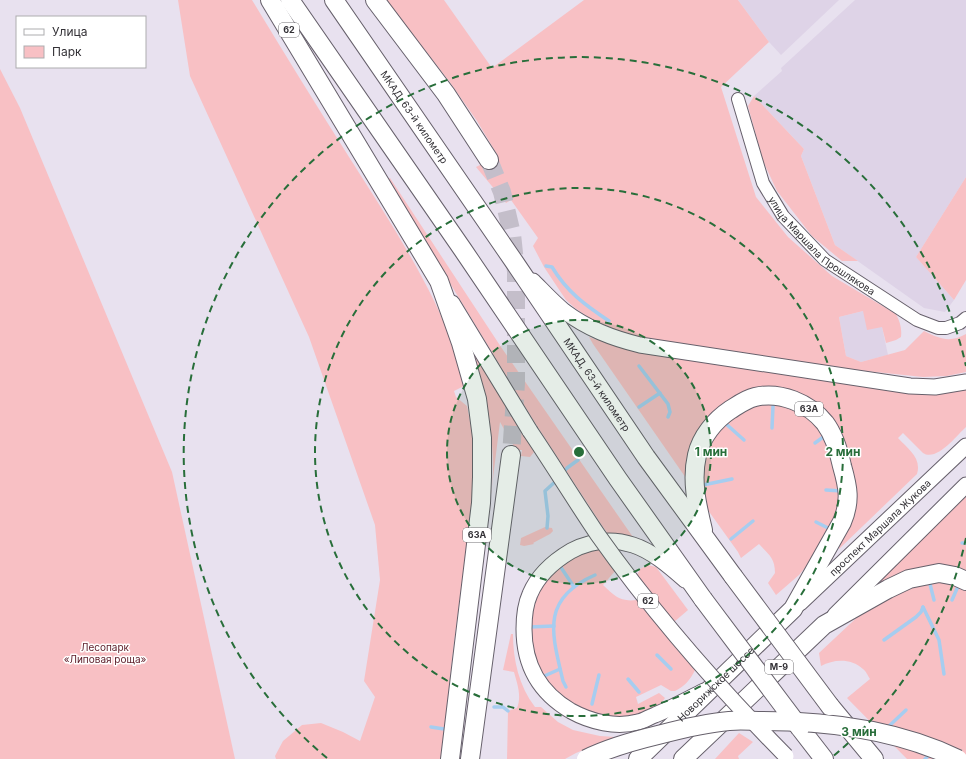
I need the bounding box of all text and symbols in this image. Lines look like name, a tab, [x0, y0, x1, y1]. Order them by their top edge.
legend	[16, 16, 146, 68]
road number: 62	[279, 23, 299, 37]
text: Улица	[52, 24, 87, 39]
text: Парк	[52, 44, 82, 59]
street label: МКАД, 63-й километр	[378, 68, 451, 166]
street label: улица Маршала Прошлякова	[766, 194, 878, 297]
street label: МКАД, 63-й километр	[561, 336, 633, 434]
road number: 63A	[795, 402, 823, 416]
text: 1 мин	[695, 444, 727, 459]
text: 2 мин	[825, 444, 861, 459]
centre of rings	[572, 445, 586, 459]
street label: проспект Маршала Жукова	[827, 477, 933, 578]
road number: 63A	[463, 528, 491, 542]
road number: 62	[638, 594, 658, 608]
park label: Лесопарк «Липовая роща»	[64, 641, 147, 665]
street label: Новорижское шоссе	[675, 644, 757, 724]
road number: М-9	[765, 660, 793, 674]
text: 3 мин	[841, 724, 877, 739]

